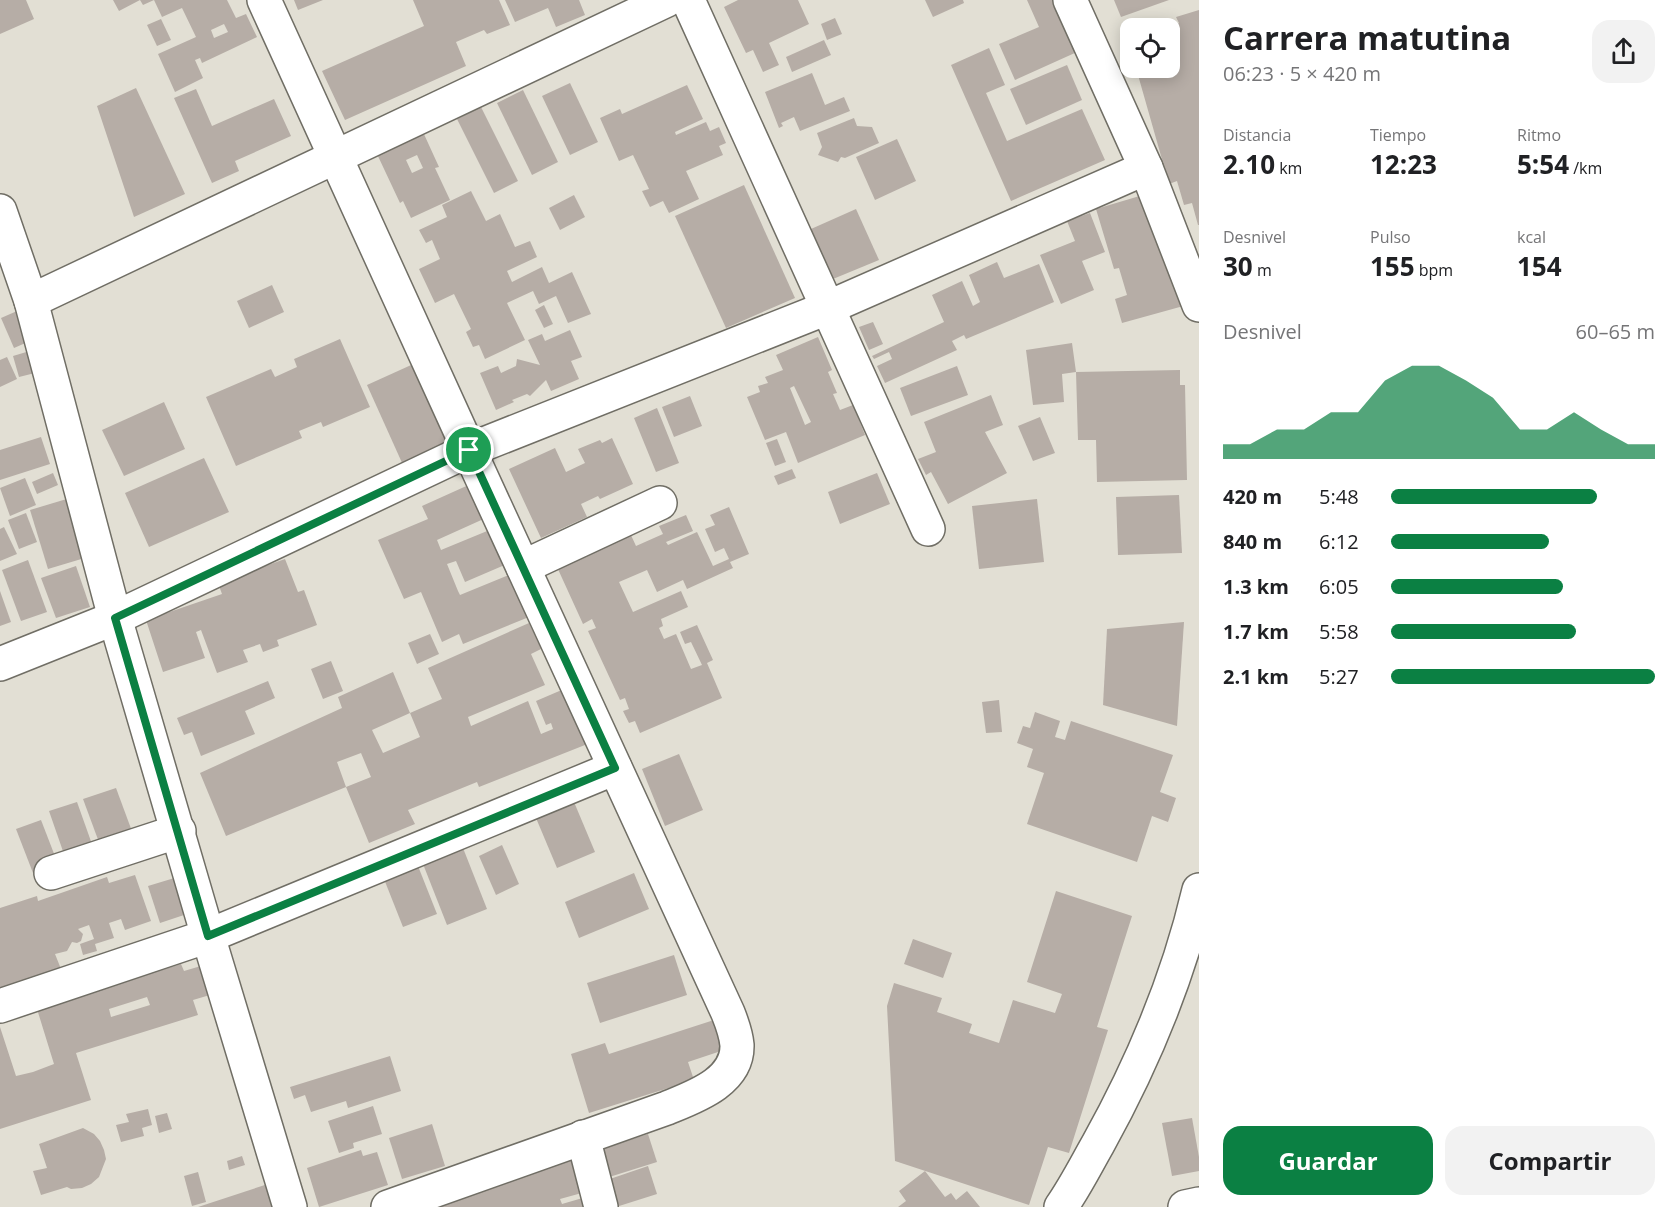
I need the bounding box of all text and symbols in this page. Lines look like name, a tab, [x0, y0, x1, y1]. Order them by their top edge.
text: Carrera matutina	[1223, 15, 1511, 60]
map controls	[1120, 18, 1180, 78]
button: locate	[1120, 18, 1180, 78]
button: share	[1592, 20, 1655, 83]
text: 06:23 · 5 × 420 m	[1223, 60, 1381, 87]
text: Distancia	[1223, 124, 1291, 146]
text: Tiempo	[1370, 124, 1426, 146]
text: Ritmo	[1517, 124, 1561, 146]
text: 2.10	[1223, 146, 1275, 182]
text: 12:23	[1370, 146, 1437, 182]
text: 5:54	[1517, 146, 1569, 182]
text: km	[1275, 157, 1302, 179]
text: /km	[1569, 157, 1602, 179]
text: Desnivel	[1223, 226, 1286, 248]
text: Pulso	[1370, 226, 1411, 248]
text: kcal	[1517, 226, 1546, 248]
text: 30	[1223, 248, 1253, 284]
text: 155	[1370, 248, 1415, 284]
text: 154	[1517, 248, 1562, 284]
text: m	[1253, 259, 1272, 281]
text: bpm	[1415, 259, 1453, 281]
text: Desnivel	[1223, 318, 1302, 345]
text: 60–65 m	[1576, 318, 1655, 345]
pin	[443, 424, 494, 475]
icon: arrive	[452, 433, 485, 466]
text: 420 m	[1223, 483, 1282, 510]
text: 5:48	[1319, 483, 1359, 510]
text: 840 m	[1223, 528, 1282, 555]
text: 6:12	[1319, 528, 1359, 555]
text: 1.3 km	[1223, 573, 1289, 600]
text: 6:05	[1319, 573, 1359, 600]
text: 1.7 km	[1223, 618, 1289, 645]
text: 5:58	[1319, 618, 1359, 645]
text: 2.1 km	[1223, 663, 1289, 690]
text: 5:27	[1319, 663, 1359, 690]
button: Guardar	[1223, 1126, 1433, 1195]
button: Compartir	[1445, 1126, 1655, 1195]

